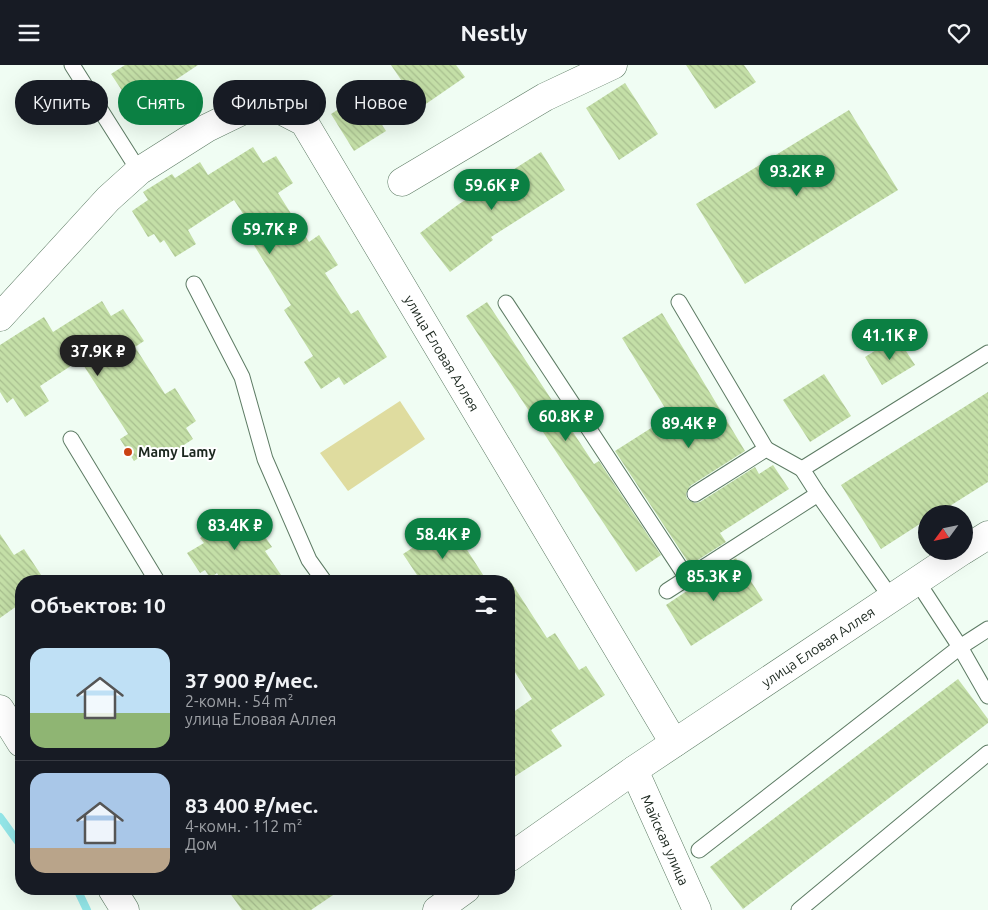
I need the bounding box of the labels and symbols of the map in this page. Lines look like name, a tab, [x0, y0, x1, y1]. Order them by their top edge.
pin: 93.2K ₽	[751, 155, 843, 197]
pin: 59.6K ₽	[446, 169, 538, 211]
pin: 59.7K ₽	[224, 213, 316, 255]
street label: улица Еловая Аллея	[401, 292, 483, 414]
pin: 41.1K ₽	[844, 319, 936, 361]
pin: 37.9K ₽	[52, 335, 144, 377]
pin: 60.8K ₽	[520, 399, 612, 442]
pin: 89.4K ₽	[643, 407, 735, 449]
place label: Mamy Lamy	[138, 444, 216, 460]
marker: Mamy Lamy	[122, 446, 134, 458]
north arrow	[918, 505, 972, 560]
pin: 83.4K ₽	[189, 509, 281, 551]
pin: 58.4K ₽	[397, 517, 489, 560]
pin: 85.3K ₽	[668, 559, 760, 602]
street label: улица Еловая Аллея	[759, 604, 878, 691]
street label: Майская улица	[638, 792, 692, 888]

